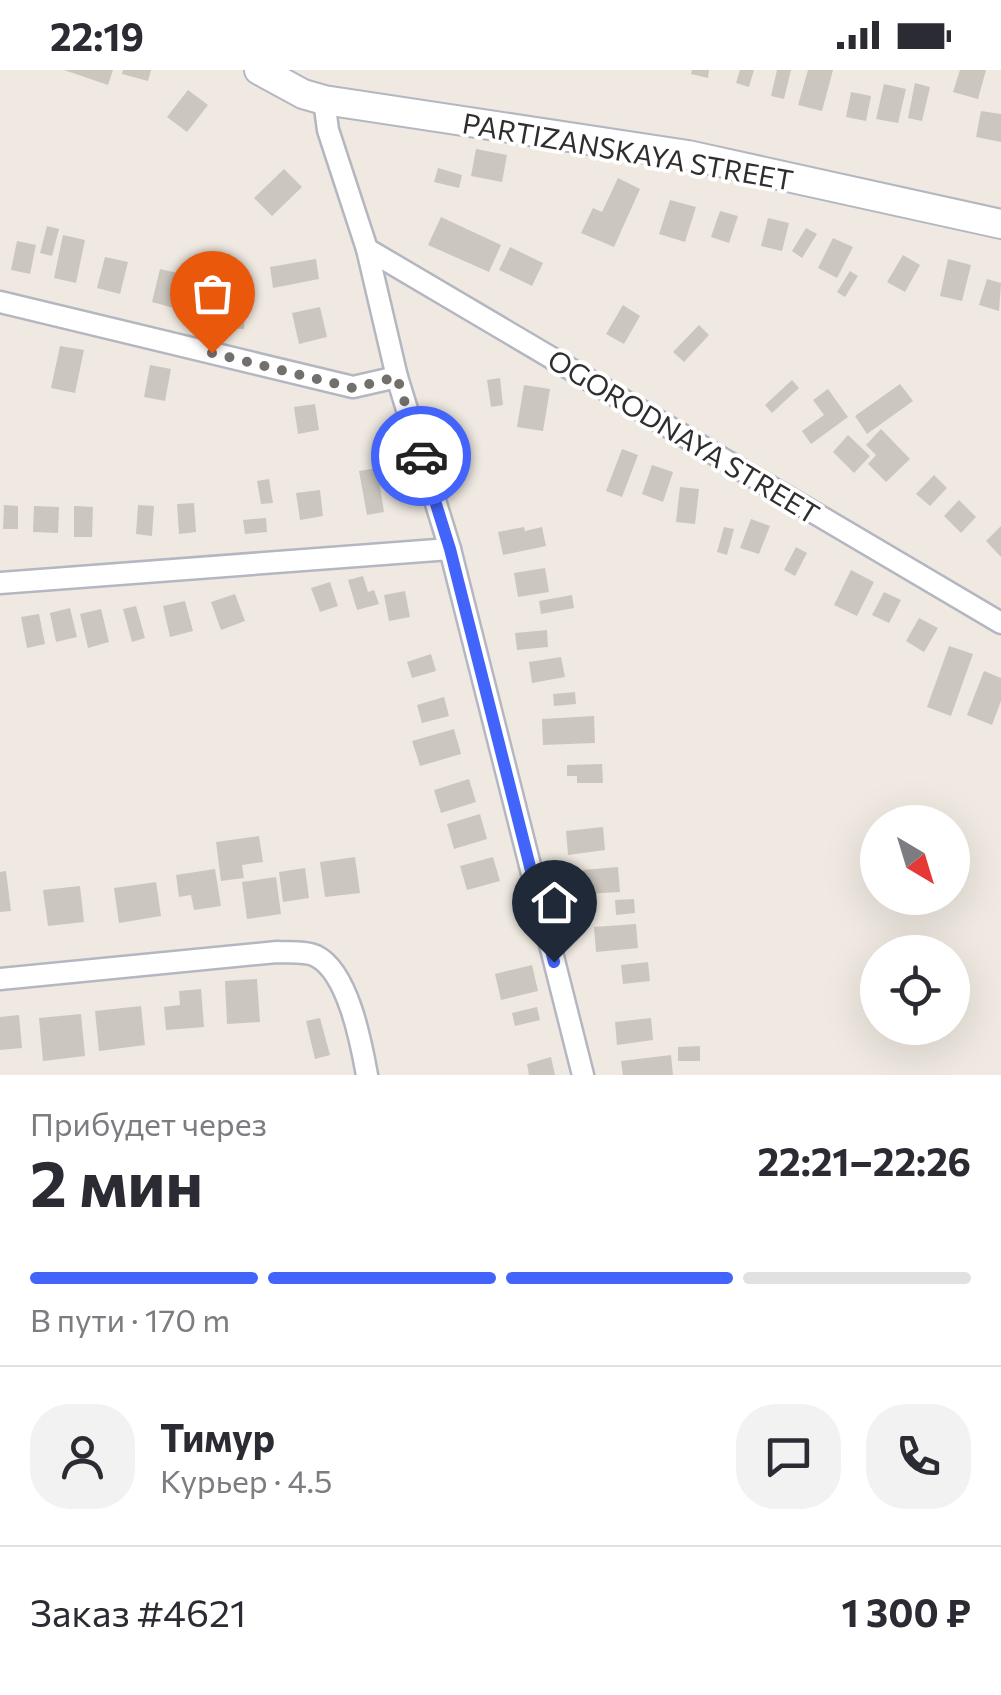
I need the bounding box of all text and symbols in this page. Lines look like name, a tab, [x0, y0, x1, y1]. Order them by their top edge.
text: 22:19	[50, 12, 144, 59]
street label: PARTIZANSKAYA STREET	[460, 105, 796, 197]
pin	[170, 251, 255, 354]
icon: bag	[185, 266, 240, 321]
street label: OGORODNAYA STREET	[542, 341, 826, 531]
courier	[371, 406, 471, 506]
icon: car	[394, 429, 449, 484]
north arrow	[860, 805, 970, 915]
map controls	[860, 805, 970, 1045]
pin	[512, 860, 597, 963]
icon: home	[527, 875, 582, 930]
button: locate	[860, 935, 970, 1045]
text: Прибудет через	[30, 1103, 267, 1143]
text: 22:21–22:26	[757, 1137, 971, 1184]
text: 2 мин	[30, 1141, 203, 1220]
text: В пути · 170 m	[30, 1299, 230, 1339]
button: person	[30, 1404, 135, 1509]
button: chat	[736, 1404, 841, 1509]
button: phone	[866, 1404, 971, 1509]
text: Тимур	[160, 1413, 275, 1460]
text: Курьер · 4.5	[160, 1460, 332, 1500]
text: Заказ #4621	[30, 1588, 246, 1635]
text: 1 300 ₽	[842, 1588, 971, 1635]

